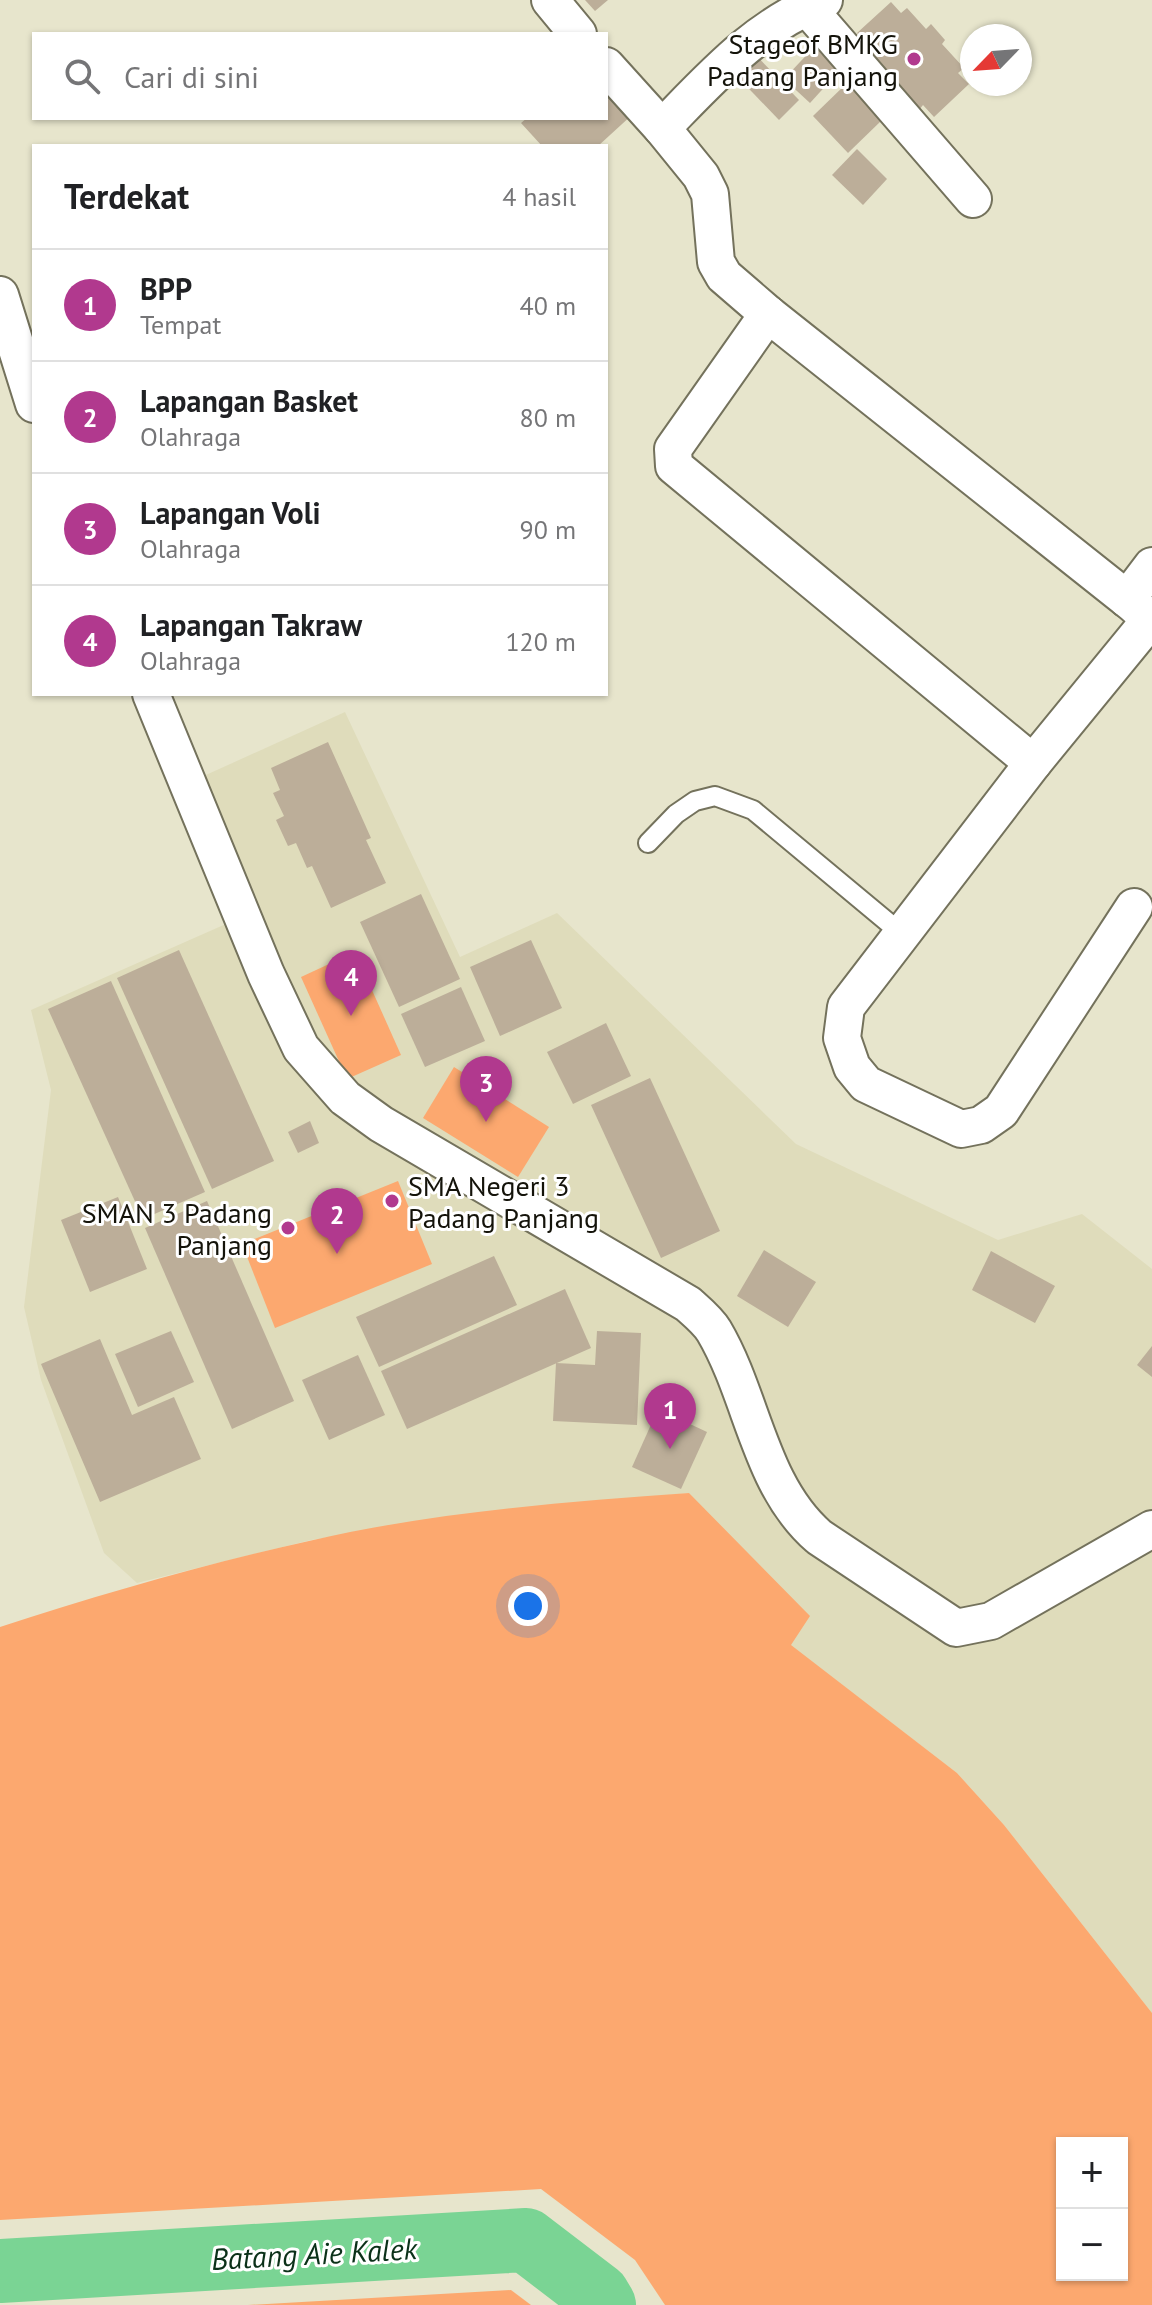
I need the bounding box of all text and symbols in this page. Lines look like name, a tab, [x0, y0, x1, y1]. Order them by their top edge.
north arrow	[960, 24, 1032, 96]
place label: Stageof BMKG Padang Panjang	[707, 25, 898, 94]
search box	[32, 32, 608, 120]
marker: Stageof BMKG Padang Panjang	[905, 50, 923, 68]
icon: search	[60, 54, 104, 98]
text: Cari di sini	[124, 57, 259, 96]
text: Terdekat	[64, 174, 189, 218]
text: 4 hasil	[502, 180, 576, 213]
text: BPP	[140, 269, 192, 308]
text: 1	[83, 289, 97, 322]
text: 40 m	[520, 289, 576, 322]
text: Tempat	[140, 308, 221, 341]
text: Lapangan Basket	[140, 381, 358, 420]
text: 2	[83, 401, 97, 434]
text: 80 m	[520, 401, 576, 434]
text: Olahraga	[140, 420, 241, 453]
text: Lapangan Voli	[140, 493, 321, 532]
text: 3	[83, 513, 97, 546]
text: 90 m	[520, 513, 576, 546]
text: Olahraga	[140, 532, 241, 565]
text: Lapangan Takraw	[140, 605, 362, 644]
text: 4	[83, 625, 97, 658]
text: 120 m	[505, 625, 576, 658]
text: Olahraga	[140, 644, 241, 677]
pin: 4	[325, 950, 377, 1016]
pin: 3	[460, 1056, 512, 1122]
place label: SMA Negeri 3 Padang Panjang	[408, 1167, 599, 1236]
pin: 2	[311, 1188, 363, 1254]
marker: SMA Negeri 3 Padang Panjang	[383, 1192, 401, 1210]
place label: SMAN 3 Padang Panjang	[82, 1194, 272, 1263]
marker: SMAN 3 Padang Panjang	[279, 1219, 297, 1237]
pin: 1	[644, 1383, 696, 1449]
your location	[508, 1586, 548, 1626]
map controls	[1056, 2137, 1128, 2281]
button: +	[1056, 2137, 1128, 2209]
button: −	[1056, 2209, 1128, 2281]
water label: Batang Aie Kalek	[210, 2228, 419, 2278]

